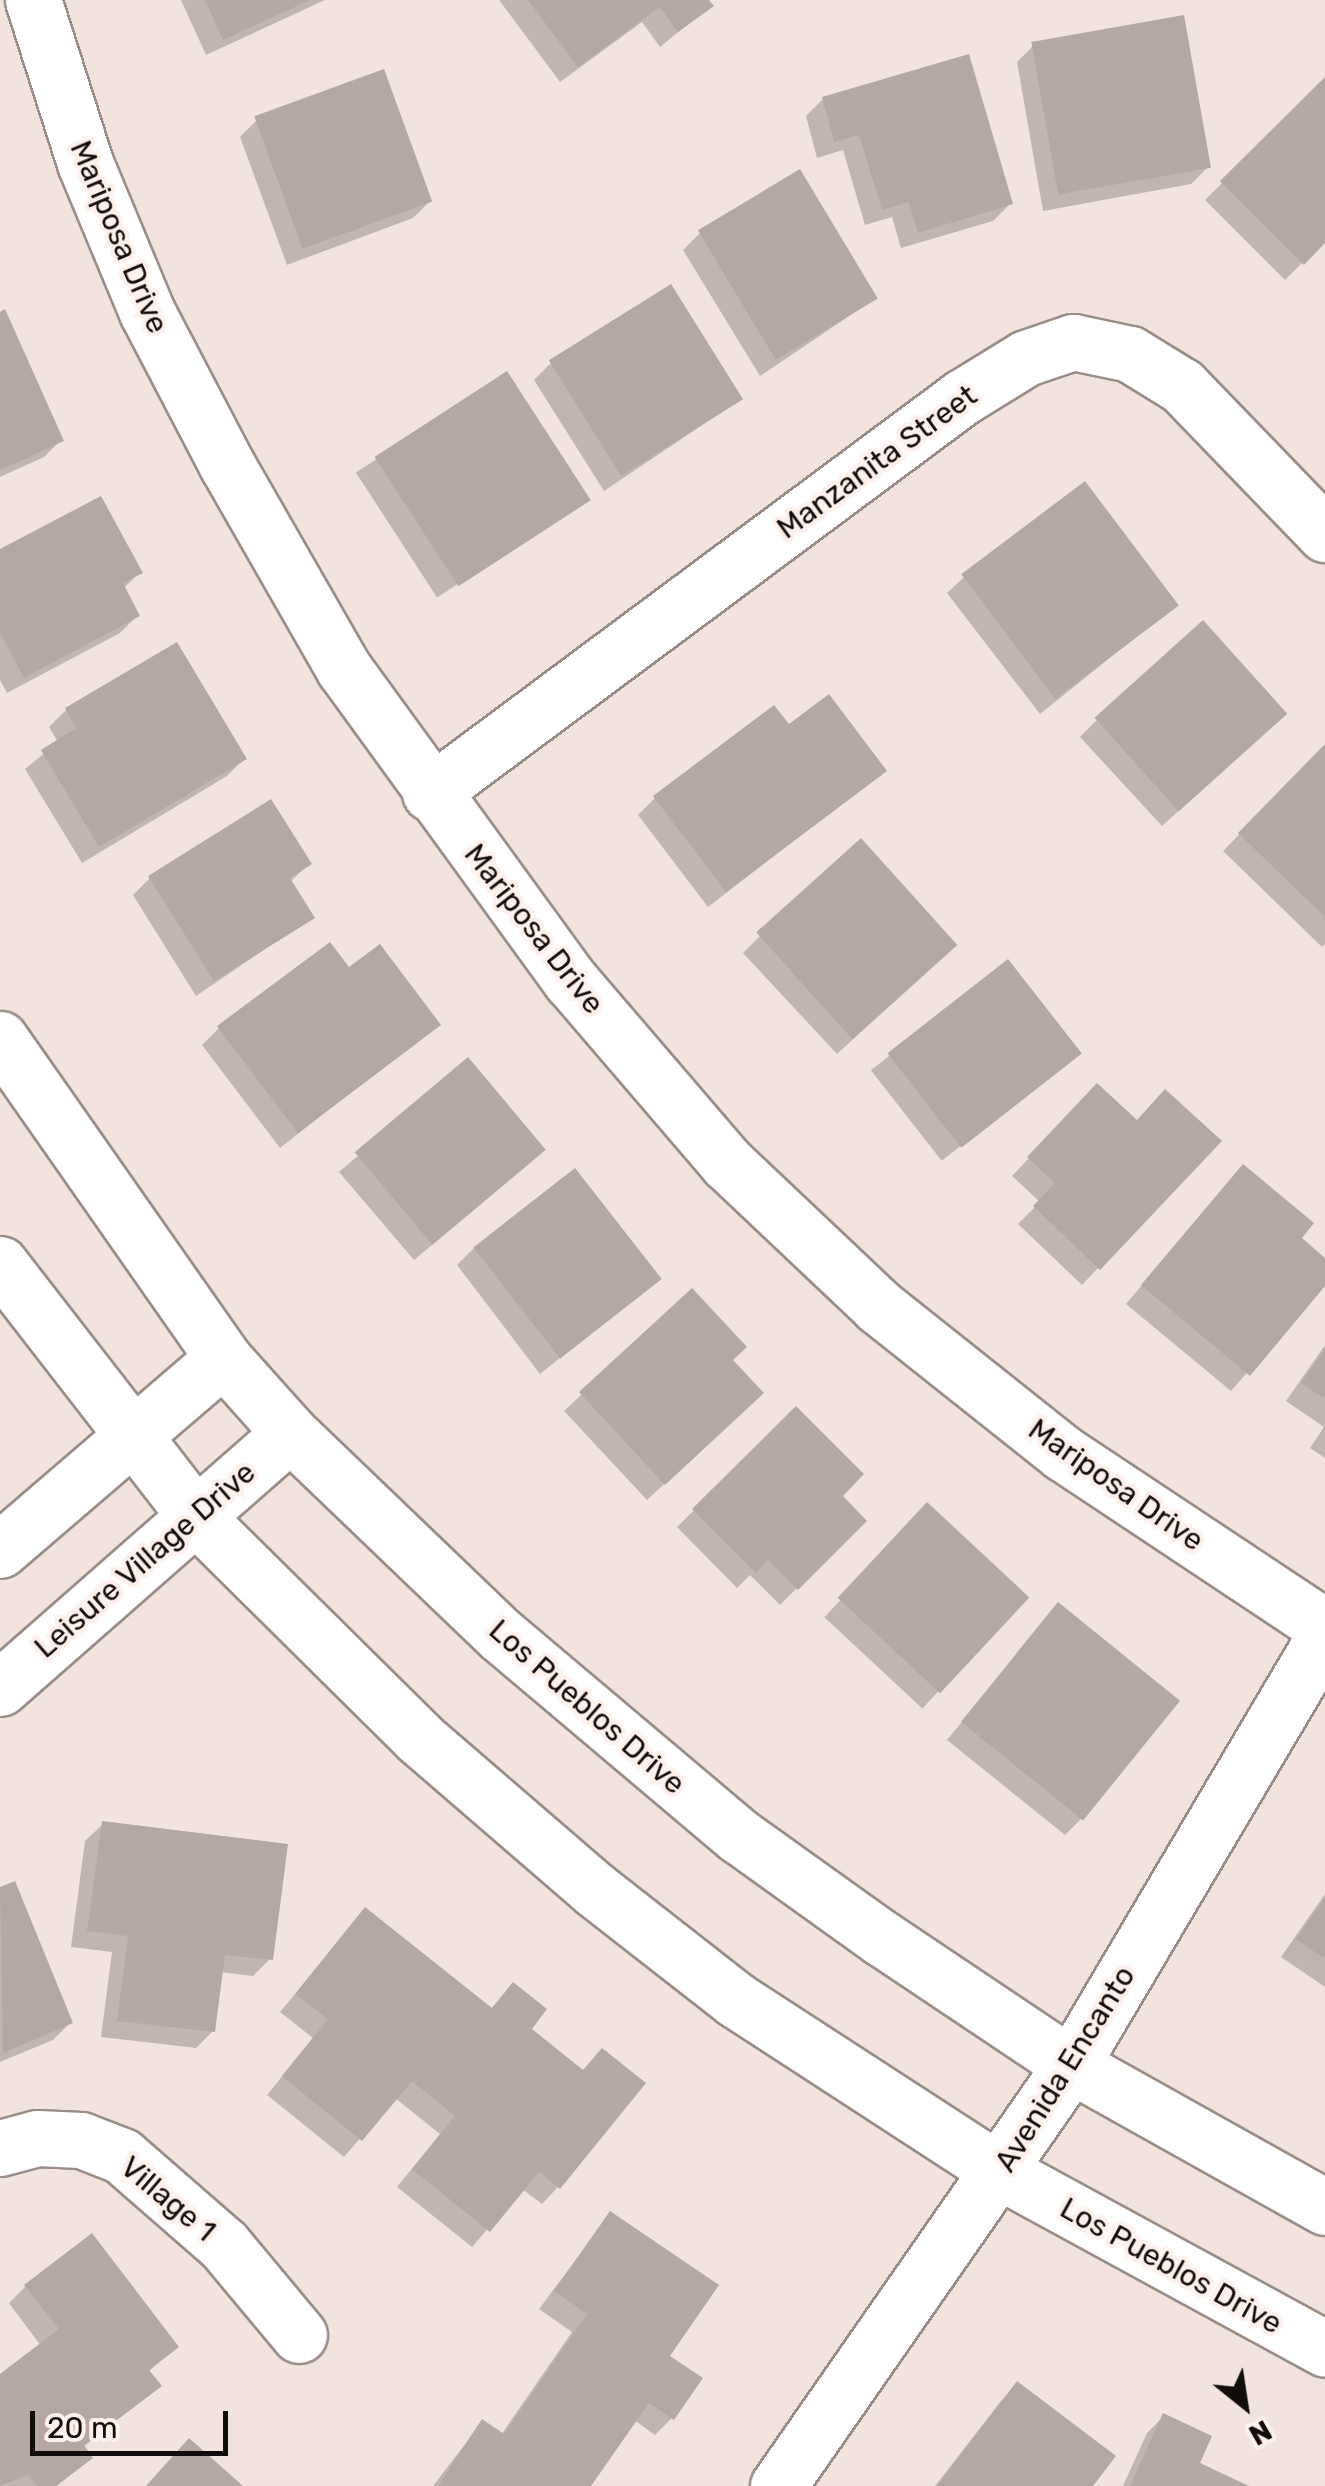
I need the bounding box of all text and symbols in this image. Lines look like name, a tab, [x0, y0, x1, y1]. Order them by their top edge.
street label: Mariposa Drive	[62, 135, 176, 339]
street label: Manzanita Street	[770, 377, 984, 547]
street label: Mariposa Drive	[457, 837, 611, 1021]
street label: Mariposa Drive	[1021, 1411, 1211, 1559]
street label: Leisure Village Drive	[27, 1454, 263, 1666]
street label: Los Pueblos Drive	[482, 1612, 692, 1802]
street label: Avenida Encanto	[987, 1960, 1143, 2178]
street label: Village 1	[113, 2149, 223, 2249]
street label: Los Pueblos Drive	[1054, 2190, 1288, 2342]
north arrow	[1195, 2356, 1295, 2456]
scale bar	[35, 2391, 232, 2453]
text: 20 m	[47, 2410, 118, 2446]
text: N	[1243, 2413, 1277, 2452]

